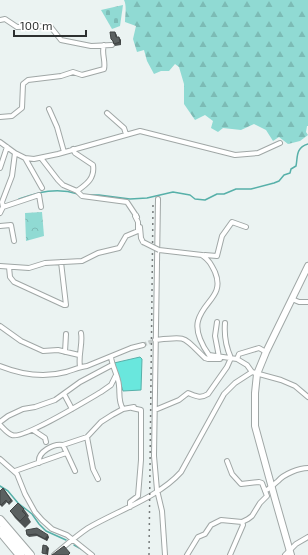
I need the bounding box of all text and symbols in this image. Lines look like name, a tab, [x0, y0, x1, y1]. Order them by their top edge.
scale bar	[14, 12, 86, 38]
text: 100 m	[20, 18, 52, 32]

